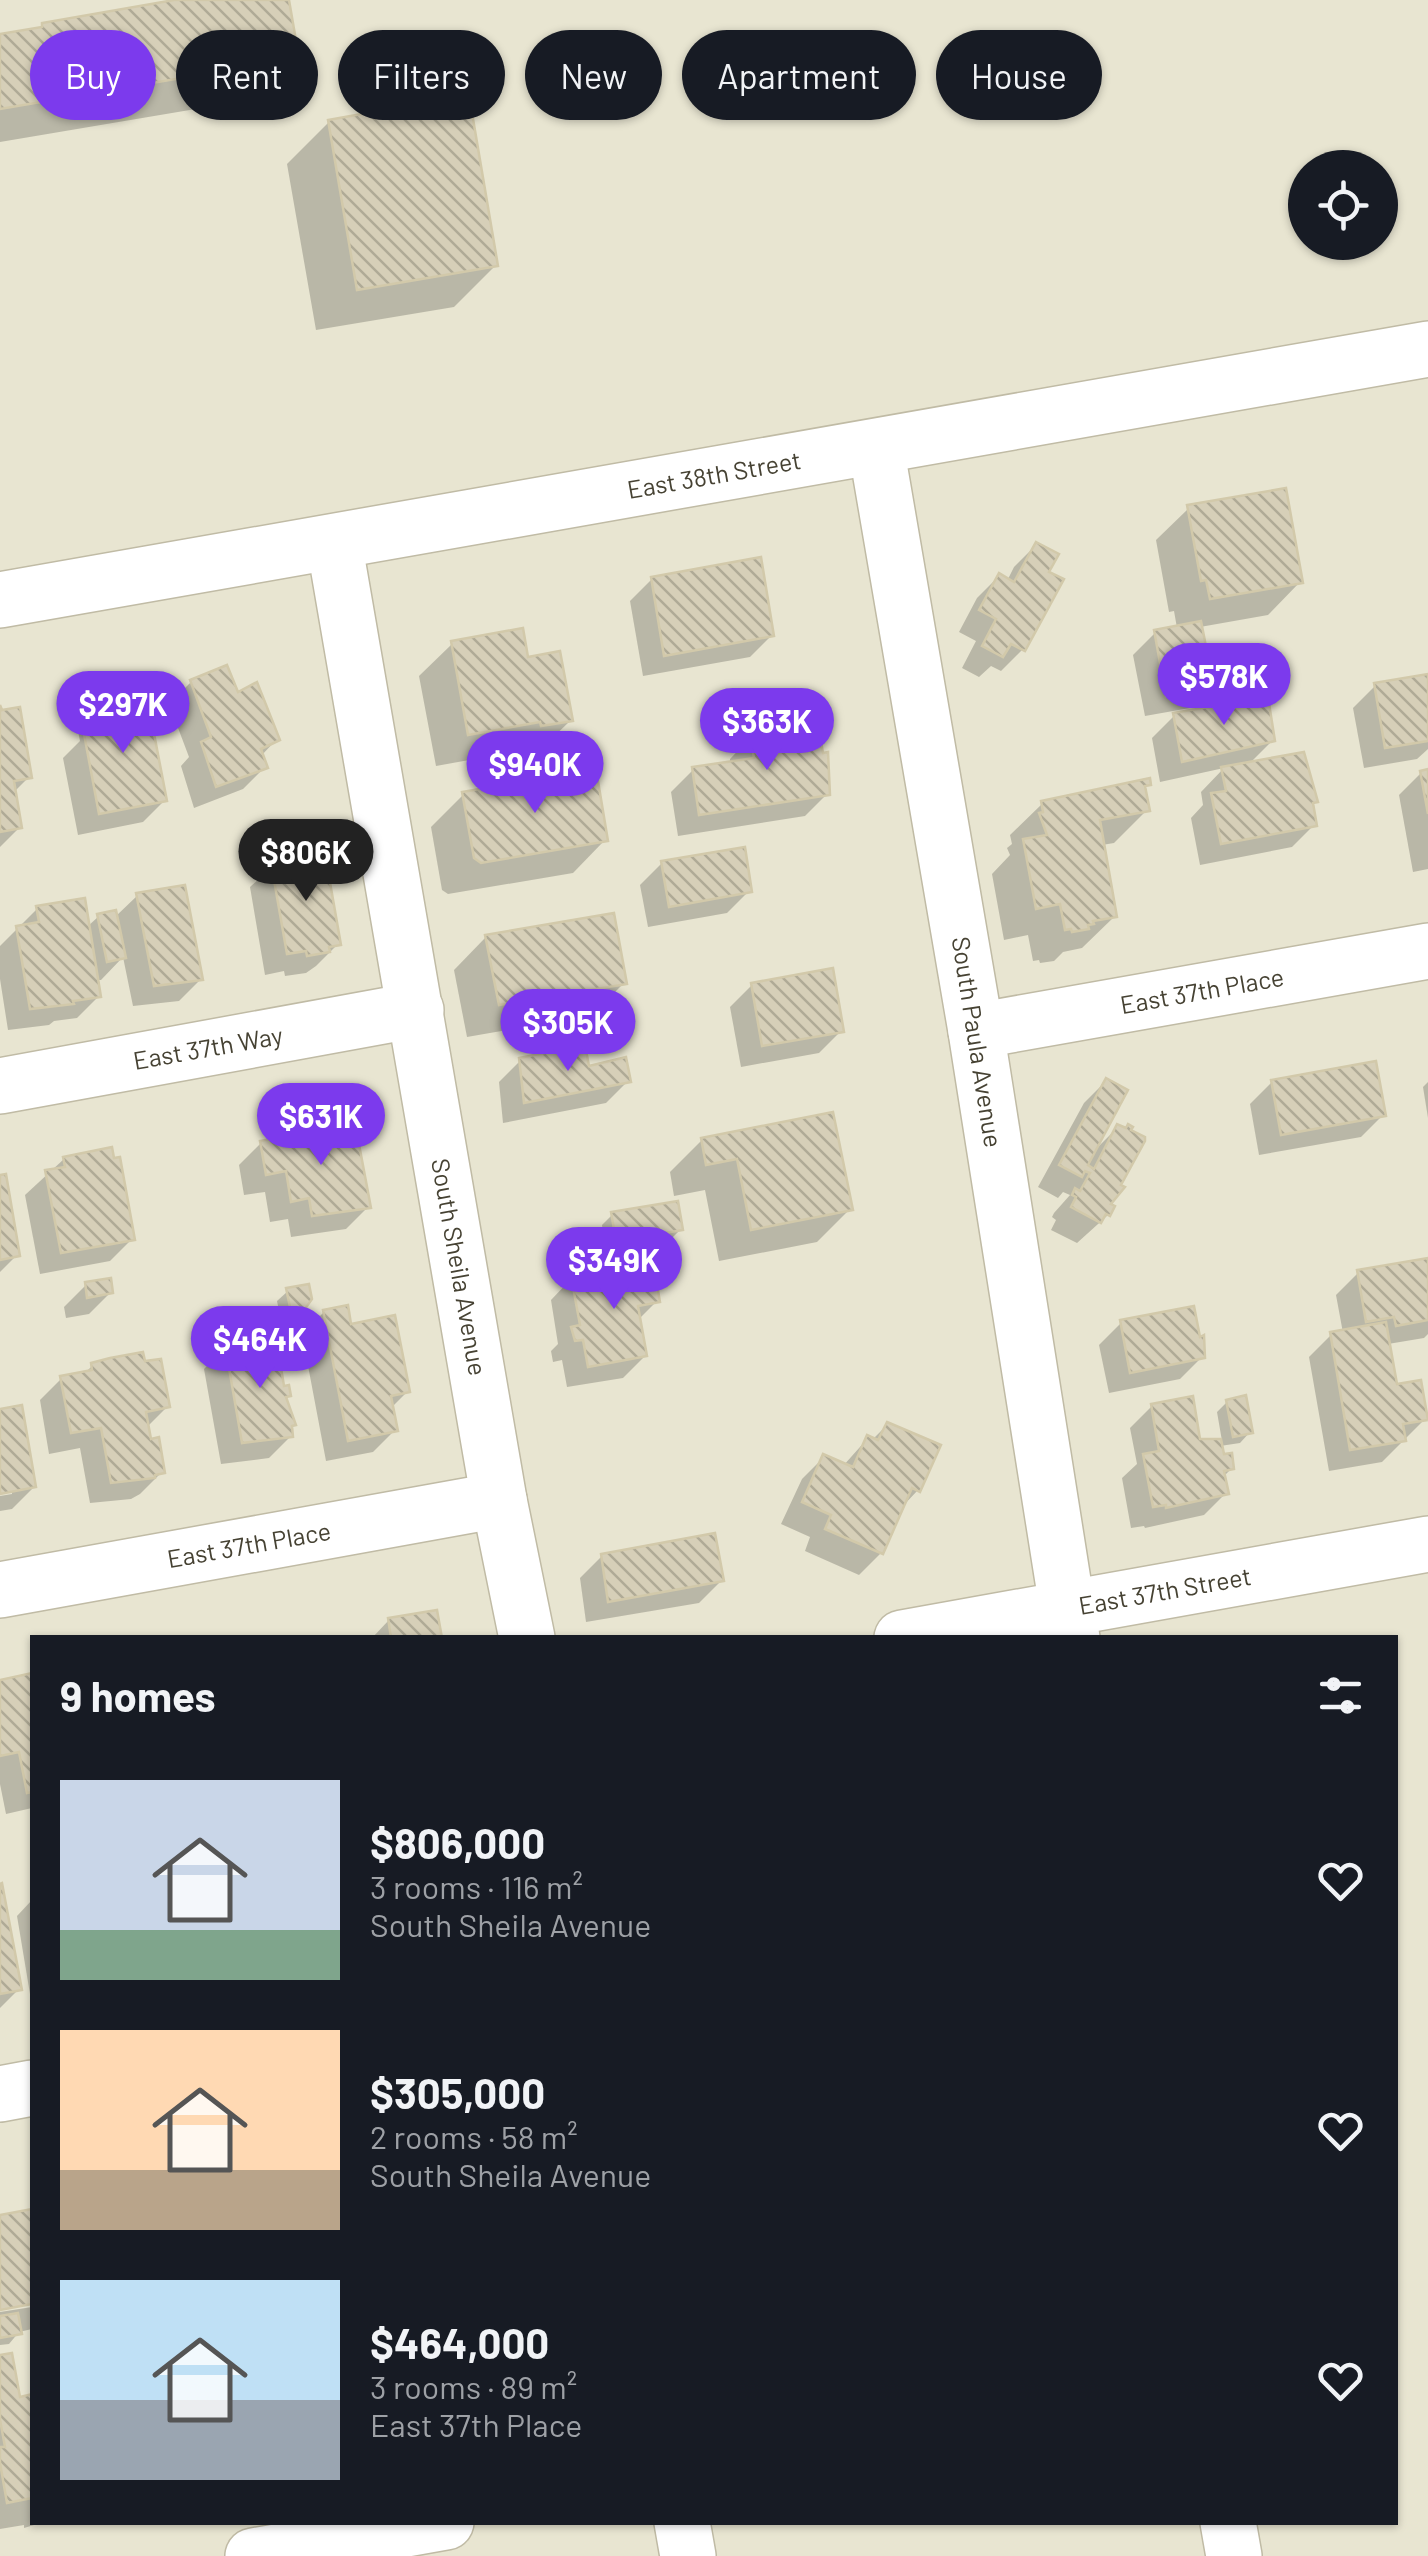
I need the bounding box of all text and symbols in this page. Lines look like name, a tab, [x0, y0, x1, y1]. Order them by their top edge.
chip: Buy	[30, 30, 156, 120]
chip: Rent	[176, 30, 318, 120]
chip: Filters	[338, 30, 505, 120]
chip: New	[525, 30, 662, 120]
chip: Apartment	[682, 30, 916, 120]
chip: House	[936, 30, 1102, 120]
map controls	[1288, 150, 1398, 260]
button: locate	[1288, 150, 1398, 260]
street label: East 38th Street	[625, 444, 803, 504]
pin: $578K	[1154, 643, 1294, 728]
text: $578K	[1180, 656, 1268, 694]
pin: $297K	[53, 671, 193, 756]
text: $297K	[78, 684, 168, 722]
pin: $363K	[697, 688, 837, 773]
text: $363K	[722, 701, 812, 739]
pin: $940K	[465, 731, 605, 816]
text: $940K	[489, 744, 581, 782]
pin: $806K	[236, 819, 376, 904]
text: $806K	[260, 832, 352, 870]
street label: South Paula Avenue	[947, 934, 1009, 1149]
street label: East 37th Place	[1118, 961, 1286, 1019]
pin: $305K	[498, 989, 638, 1074]
text: $305K	[522, 1002, 614, 1040]
street label: East 37th Way	[131, 1019, 285, 1075]
pin: $631K	[251, 1083, 391, 1168]
text: $631K	[279, 1096, 363, 1134]
street label: South Sheila Avenue	[426, 1156, 494, 1378]
pin: $349K	[544, 1227, 684, 1312]
text: $349K	[568, 1240, 660, 1278]
pin: $464K	[190, 1306, 330, 1391]
text: $464K	[213, 1319, 307, 1357]
street label: East 37th Place	[165, 1515, 333, 1573]
street label: East 37th Street	[1076, 1560, 1253, 1620]
icon: filters	[1313, 1668, 1368, 1723]
text: 9 homes	[60, 1670, 216, 1720]
text: $806,000	[370, 1817, 545, 1867]
icon: home	[140, 1820, 260, 1940]
icon: heart	[1313, 1853, 1368, 1908]
text: 3 rooms · 116 m²	[370, 1867, 583, 1905]
text: South Sheila Avenue	[370, 1905, 651, 1943]
text: $305,000	[370, 2067, 545, 2117]
icon: home	[140, 2070, 260, 2190]
icon: heart	[1313, 2103, 1368, 2158]
text: 2 rooms · 58 m²	[370, 2117, 578, 2155]
text: South Sheila Avenue	[370, 2155, 651, 2193]
text: $464,000	[370, 2317, 549, 2367]
icon: home	[140, 2320, 260, 2440]
icon: heart	[1313, 2353, 1368, 2408]
text: 3 rooms · 89 m²	[370, 2367, 577, 2405]
text: East 37th Place	[370, 2405, 582, 2443]

